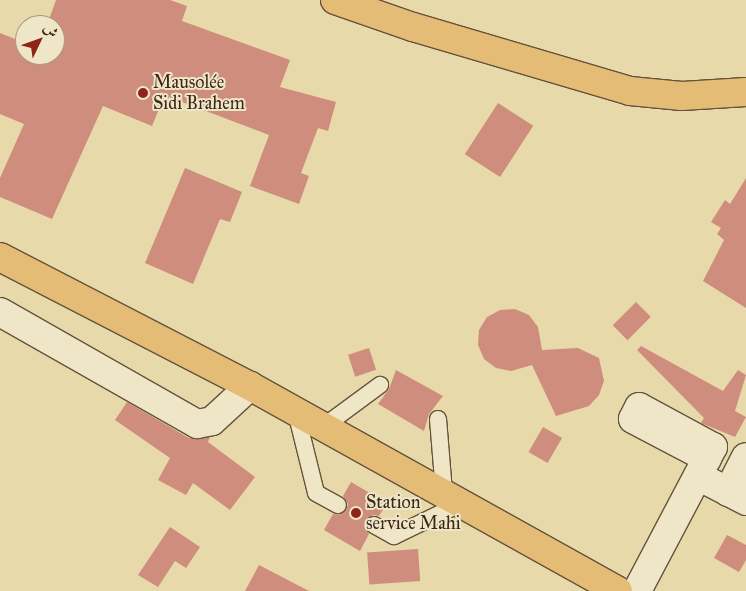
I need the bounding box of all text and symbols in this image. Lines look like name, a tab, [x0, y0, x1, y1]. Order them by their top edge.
north arrow	[15, 15, 65, 65]
text: ش	[40, 19, 62, 41]
place label: Mausolée Sidi Brahem	[153, 72, 245, 115]
marker: Mausolée Sidi Brahem	[137, 87, 149, 99]
place label: Station service Mahi	[366, 492, 461, 534]
marker: Station service Mahi	[350, 507, 362, 519]

